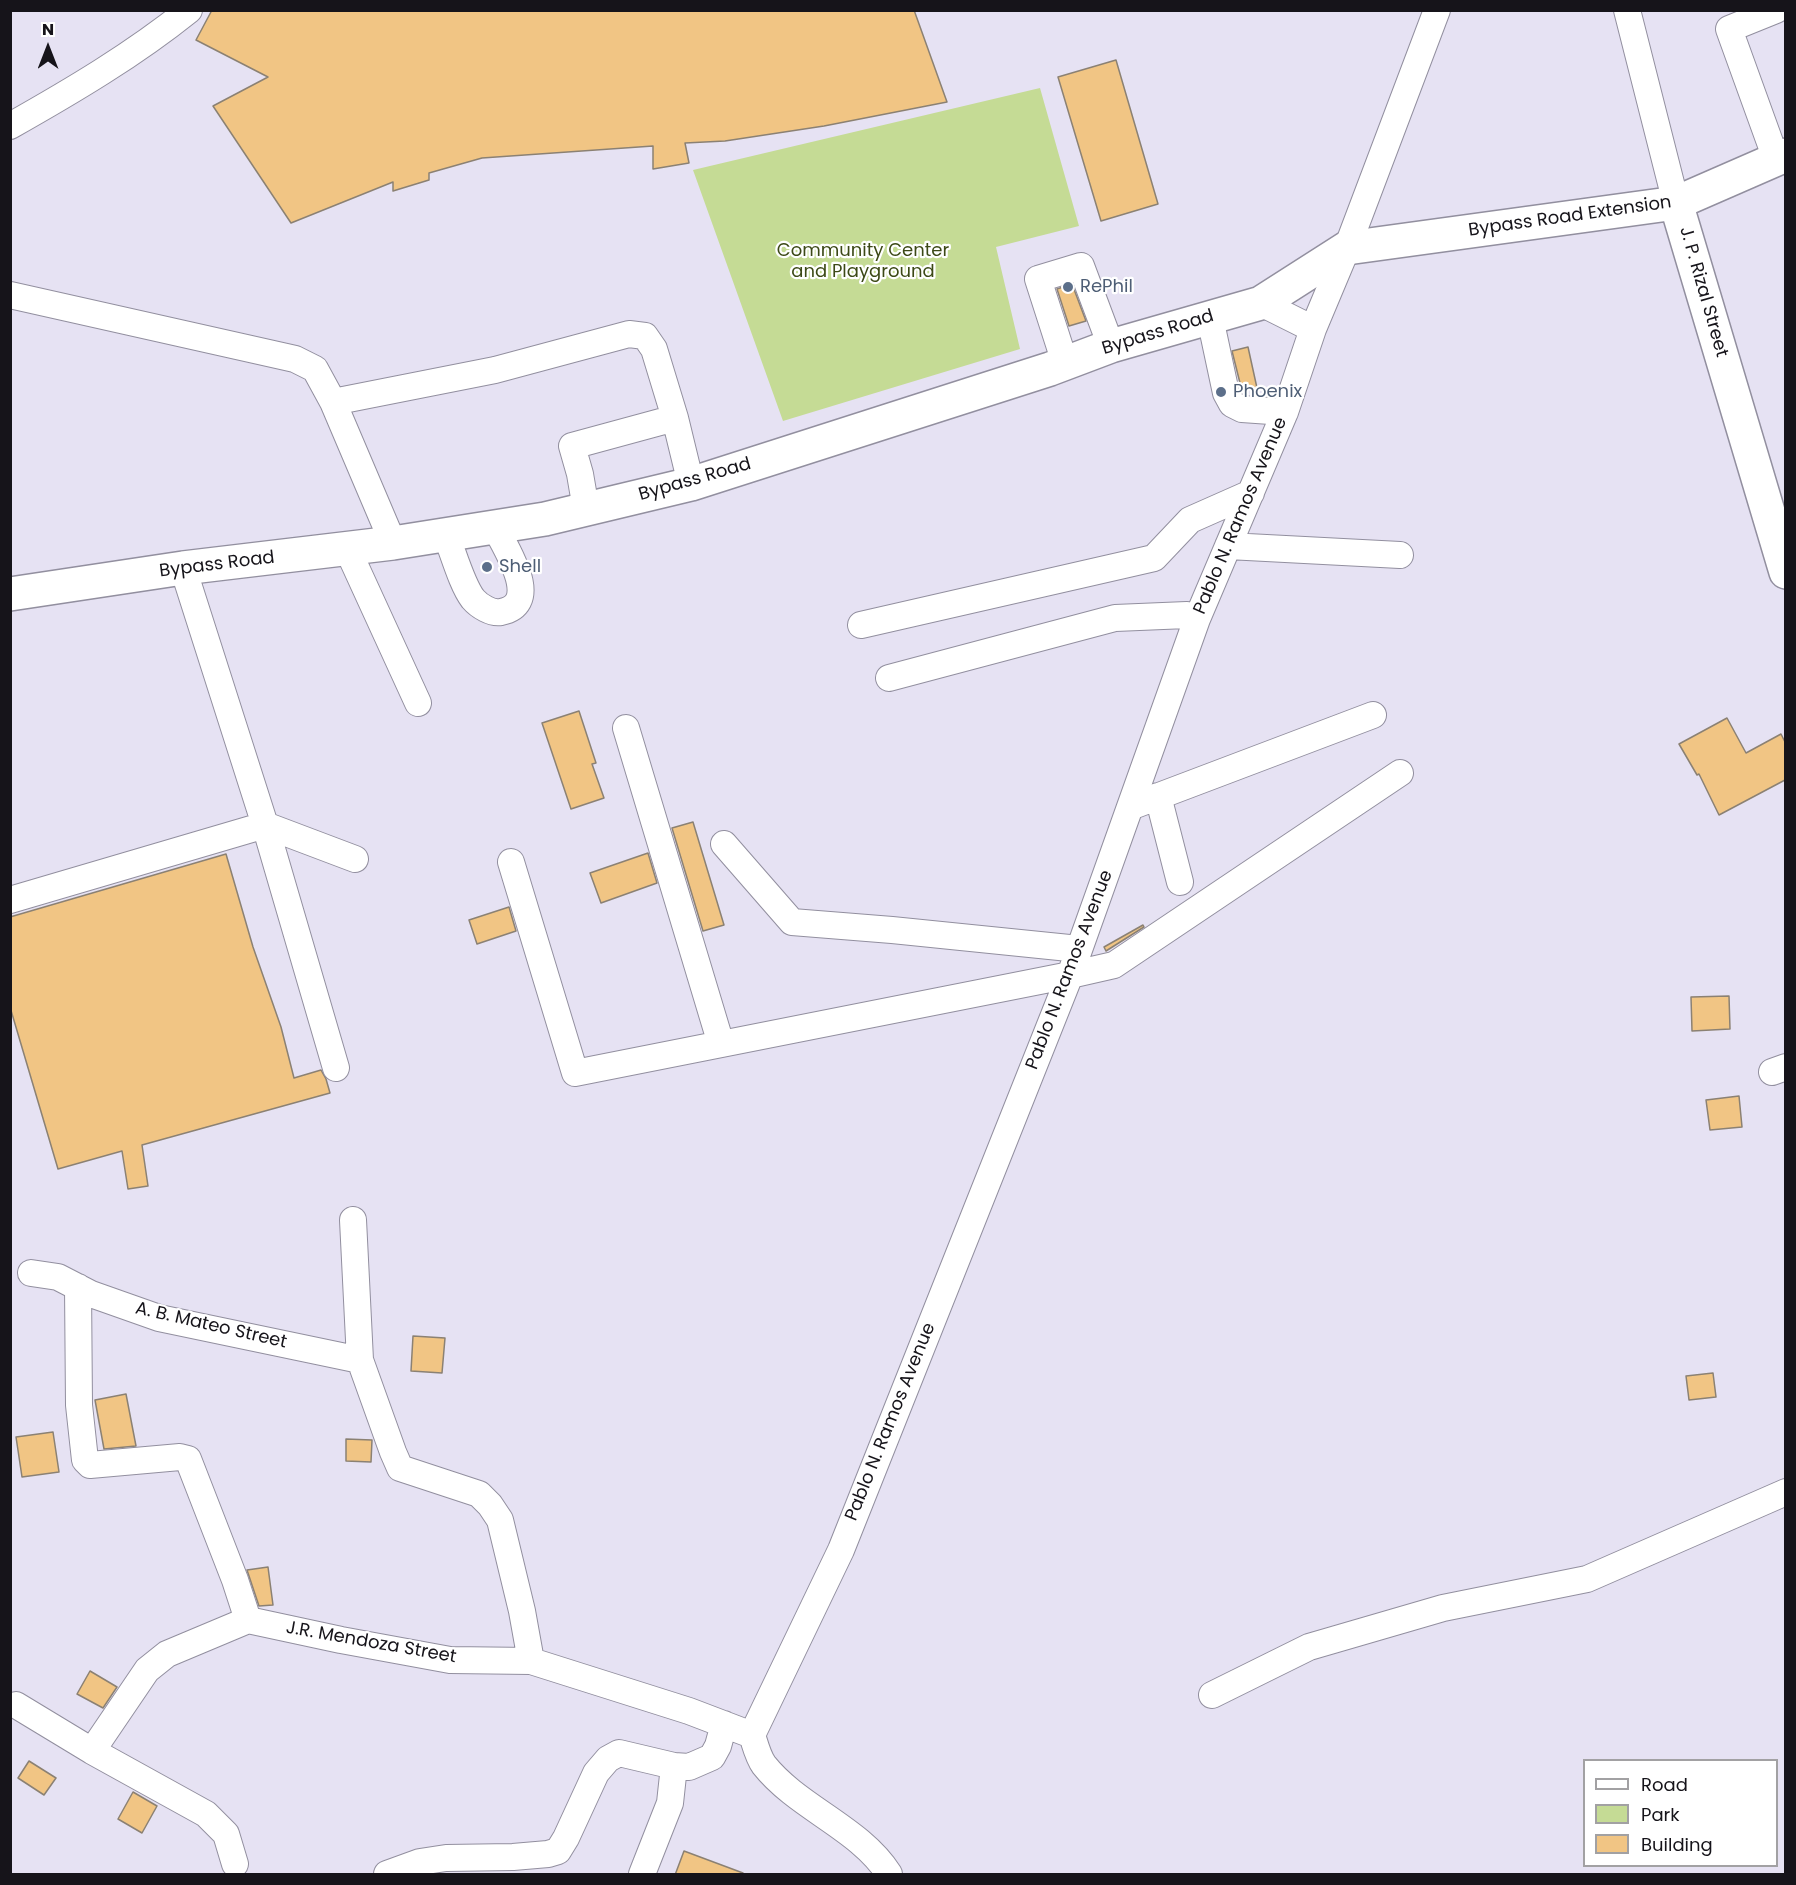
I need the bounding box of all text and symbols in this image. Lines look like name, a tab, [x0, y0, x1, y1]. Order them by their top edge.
north arrow	[18, 18, 78, 78]
text: N	[42, 18, 54, 41]
street label: Bypass Road Extension	[1467, 192, 1673, 242]
street label: J. P. Rizal Street	[1674, 224, 1732, 360]
park label: Community Center and Playground	[777, 240, 949, 282]
place label: RePhil	[1080, 276, 1133, 298]
marker: RePhil	[1061, 280, 1075, 294]
street label: Bypass Road	[1099, 306, 1217, 360]
place label: Phoenix	[1233, 381, 1302, 403]
marker: Phoenix	[1214, 385, 1228, 399]
street label: Pablo N. Ramos Avenue	[1190, 414, 1292, 618]
street label: Bypass Road	[636, 454, 754, 506]
street label: Bypass Road	[158, 547, 276, 583]
place label: Shell	[499, 556, 541, 578]
marker: Shell	[480, 560, 494, 574]
street label: Pablo N. Ramos Avenue	[1022, 867, 1118, 1073]
street label: A. B. Mateo Street	[133, 1298, 289, 1354]
street label: Pablo N. Ramos Avenue	[841, 1320, 941, 1524]
street label: J.R. Mendoza Street	[284, 1617, 458, 1669]
legend	[1583, 1759, 1778, 1867]
text: Road	[1641, 1772, 1688, 1797]
text: Park	[1641, 1802, 1680, 1827]
text: Building	[1641, 1832, 1713, 1857]

